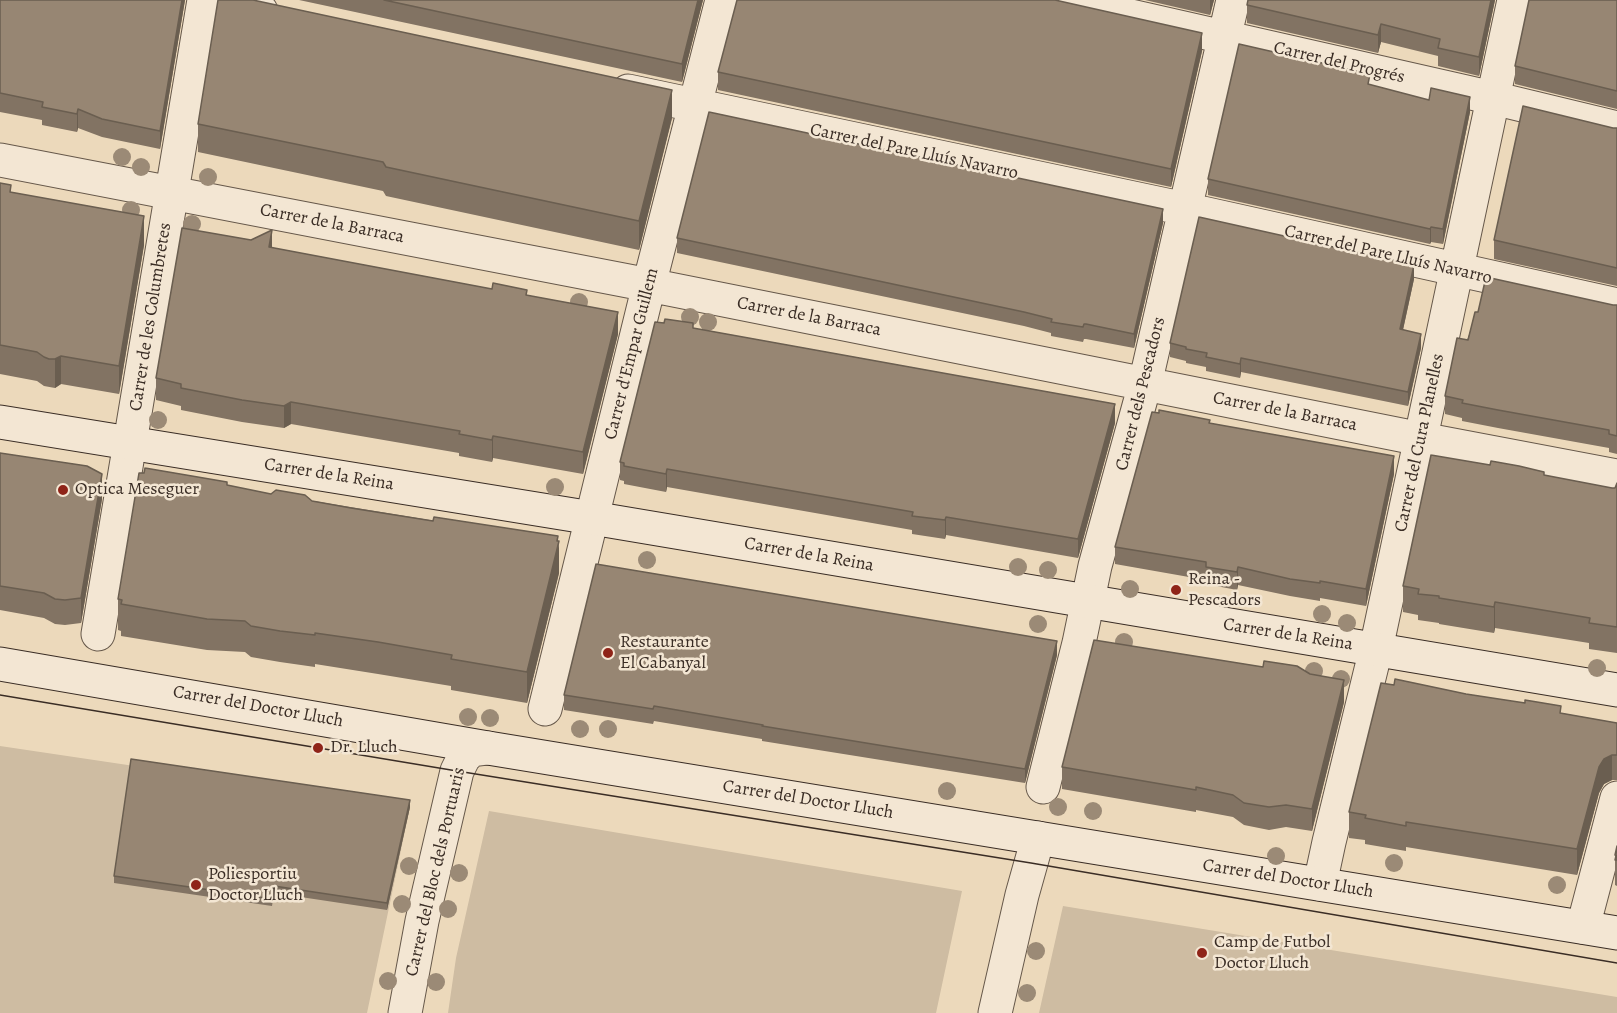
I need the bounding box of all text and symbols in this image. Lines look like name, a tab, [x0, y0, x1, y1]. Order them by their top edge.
street label: Carrer del Progrés	[1271, 37, 1407, 89]
street label: Carrer del Pare Lluís Navarro	[808, 119, 1020, 185]
street label: Carrer de la Barraca	[258, 199, 406, 249]
street label: Carrer de les Columbretes	[125, 221, 177, 413]
street label: Carrer del Pare Lluís Navarro	[1282, 221, 1494, 289]
street label: Carrer d'Empar Guillem	[600, 266, 664, 442]
street label: Carrer de la Barraca	[735, 292, 883, 342]
street label: Carrer dels Pescadors	[1111, 315, 1171, 473]
street label: Carrer del Cura Planelles	[1391, 352, 1449, 534]
street label: Carrer de la Barraca	[1211, 387, 1359, 437]
street label: Carrer de la Reina	[262, 454, 396, 496]
place label: Optica Meseguer	[75, 479, 199, 501]
marker: Optica Meseguer	[56, 483, 70, 497]
street label: Carrer de la Reina	[742, 533, 876, 577]
place label: Reina - Pescadors	[1188, 569, 1261, 612]
marker: Reina - Pescadors	[1169, 583, 1183, 597]
street label: Carrer de la Reina	[1221, 614, 1355, 656]
place label: Restaurante El Cabanyal	[620, 632, 709, 674]
marker: Restaurante El Cabanyal	[601, 646, 615, 660]
street label: Carrer del Doctor Lluch	[171, 681, 345, 733]
place label: Dr. Lluch	[330, 737, 398, 759]
marker: Dr. Lluch	[311, 741, 325, 755]
street label: Carrer del Bloc dels Portuaris	[401, 765, 471, 979]
street label: Carrer del Doctor Lluch	[721, 776, 895, 824]
street label: Carrer del Doctor Lluch	[1201, 855, 1375, 903]
place label: Poliesportiu Doctor Lluch	[208, 864, 303, 906]
marker: Poliesportiu Doctor Lluch	[189, 878, 203, 892]
place label: Camp de Futbol Doctor Lluch	[1214, 932, 1330, 974]
marker: Camp de Futbol Doctor Lluch	[1195, 946, 1209, 960]

